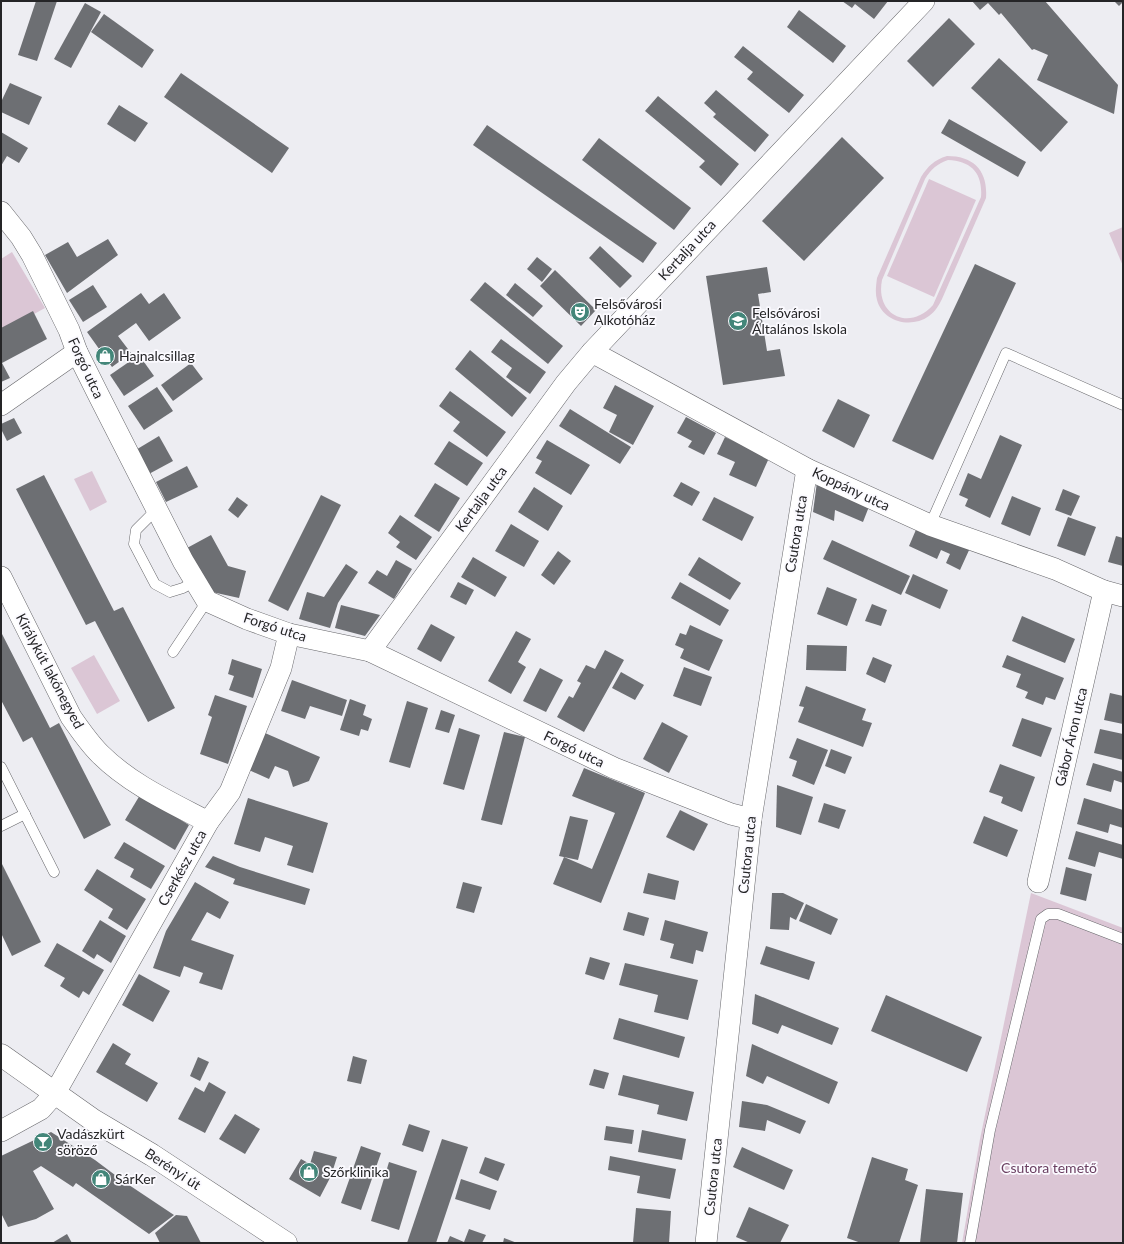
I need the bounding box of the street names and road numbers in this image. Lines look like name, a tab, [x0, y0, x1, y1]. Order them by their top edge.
street label: Kertalja utca	[654, 216, 719, 284]
street label: Forgó utca	[65, 335, 108, 401]
street label: Kertalja utca	[451, 463, 510, 535]
street label: Koppány utca	[810, 463, 893, 514]
street label: Csutora utca	[781, 494, 810, 574]
street label: Forgó utca	[241, 608, 309, 645]
street label: Királykút lakónegyed	[13, 610, 88, 731]
street label: Gábor Áron utca	[1051, 686, 1090, 788]
street label: Forgó utca	[541, 727, 607, 771]
street label: Csutora utca	[734, 815, 759, 895]
street label: Cserkész utca	[154, 827, 209, 909]
street label: Csutora utca	[700, 1137, 725, 1217]
street label: Berényi út	[142, 1144, 204, 1193]

